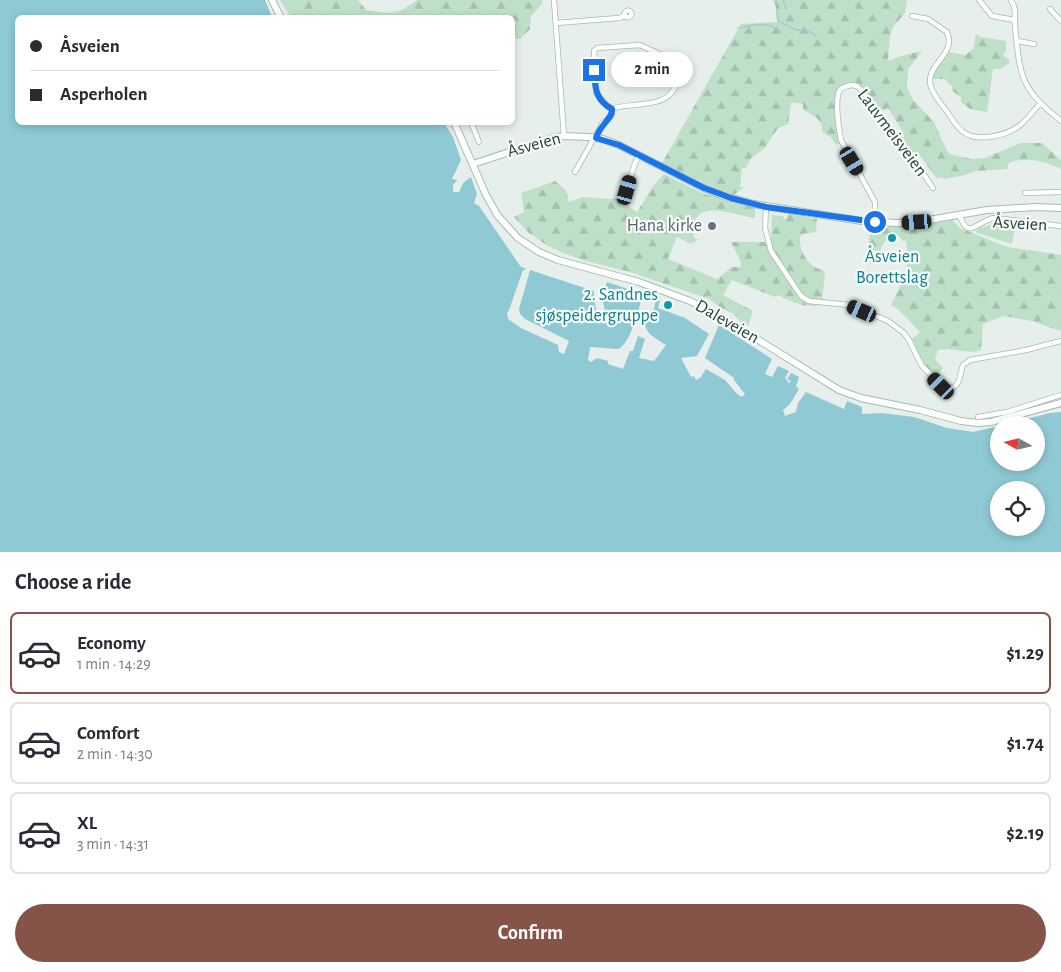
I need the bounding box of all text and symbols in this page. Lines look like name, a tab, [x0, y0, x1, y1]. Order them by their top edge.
text: Åsveien	[60, 37, 120, 56]
callout: 2 min	[612, 52, 694, 88]
route end	[583, 59, 605, 81]
text: 2 min	[634, 61, 670, 77]
text: Asperholen	[60, 85, 147, 104]
street label: Lauvmeisveien	[854, 86, 930, 180]
street label: Åsveien	[504, 126, 563, 161]
car	[837, 144, 866, 178]
car	[615, 174, 638, 206]
route start	[864, 211, 886, 233]
street label: Åsveien	[992, 211, 1048, 234]
car	[901, 213, 932, 231]
place label: Hana kirke	[627, 217, 702, 235]
marker: Hana kirke	[706, 220, 718, 232]
marker: Åsveien Borettslag	[886, 232, 898, 244]
place label: Åsveien Borettslag	[856, 245, 928, 287]
place label: 2. Sandnes sjøspeidergruppe	[535, 286, 658, 325]
street label: Daleveien	[692, 297, 762, 347]
car	[845, 298, 878, 324]
marker: 2. Sandnes sjøspeidergruppe	[662, 299, 674, 311]
car	[925, 370, 956, 402]
north arrow	[990, 416, 1045, 471]
map controls	[990, 416, 1045, 536]
button: locate	[990, 481, 1045, 536]
text: Choose a ride	[15, 571, 131, 593]
icon: car	[17, 631, 62, 676]
text: Economy	[77, 634, 146, 653]
text: $1.29	[1006, 644, 1044, 663]
text: 1 min · 14:29	[77, 656, 151, 672]
icon: car	[17, 721, 62, 766]
text: Comfort	[77, 724, 139, 743]
text: $1.74	[1006, 734, 1044, 753]
text: 2 min · 14:30	[77, 746, 153, 762]
icon: car	[17, 811, 62, 856]
text: XL	[77, 814, 97, 833]
text: $2.19	[1006, 824, 1044, 843]
text: 3 min · 14:31	[77, 836, 149, 852]
button: Confirm	[15, 904, 1046, 962]

